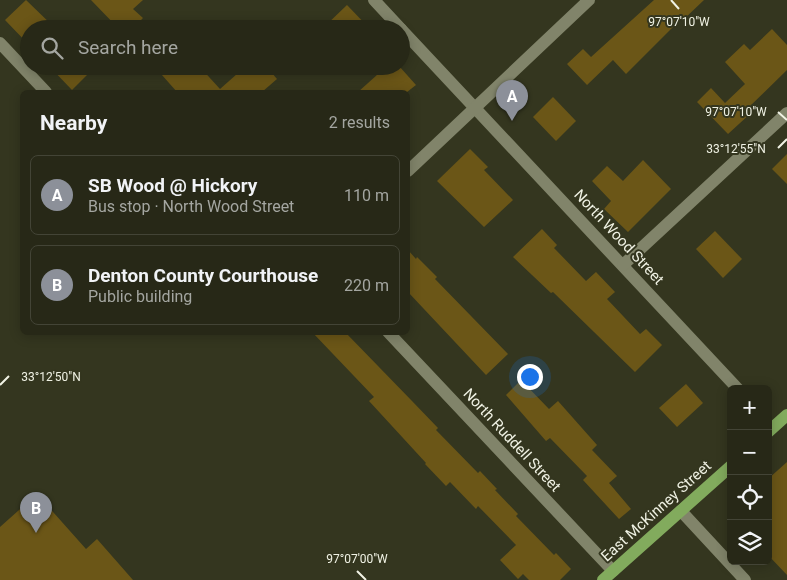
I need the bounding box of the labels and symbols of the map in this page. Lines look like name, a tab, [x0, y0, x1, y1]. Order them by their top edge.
text: 97°07'10"W	[648, 15, 710, 29]
pin: A	[496, 80, 528, 121]
text: 97°07'10"W	[705, 105, 767, 119]
text: 33°12'55"N	[706, 142, 766, 156]
street label: North Wood Street	[570, 186, 668, 288]
your location	[517, 364, 543, 390]
text: 33°12'50"N	[21, 370, 81, 384]
street label: North Ruddell Street	[460, 385, 565, 495]
street label: East McKinney Street	[597, 457, 715, 565]
pin: B	[20, 492, 52, 533]
text: 97°07'00"W	[326, 552, 388, 566]

